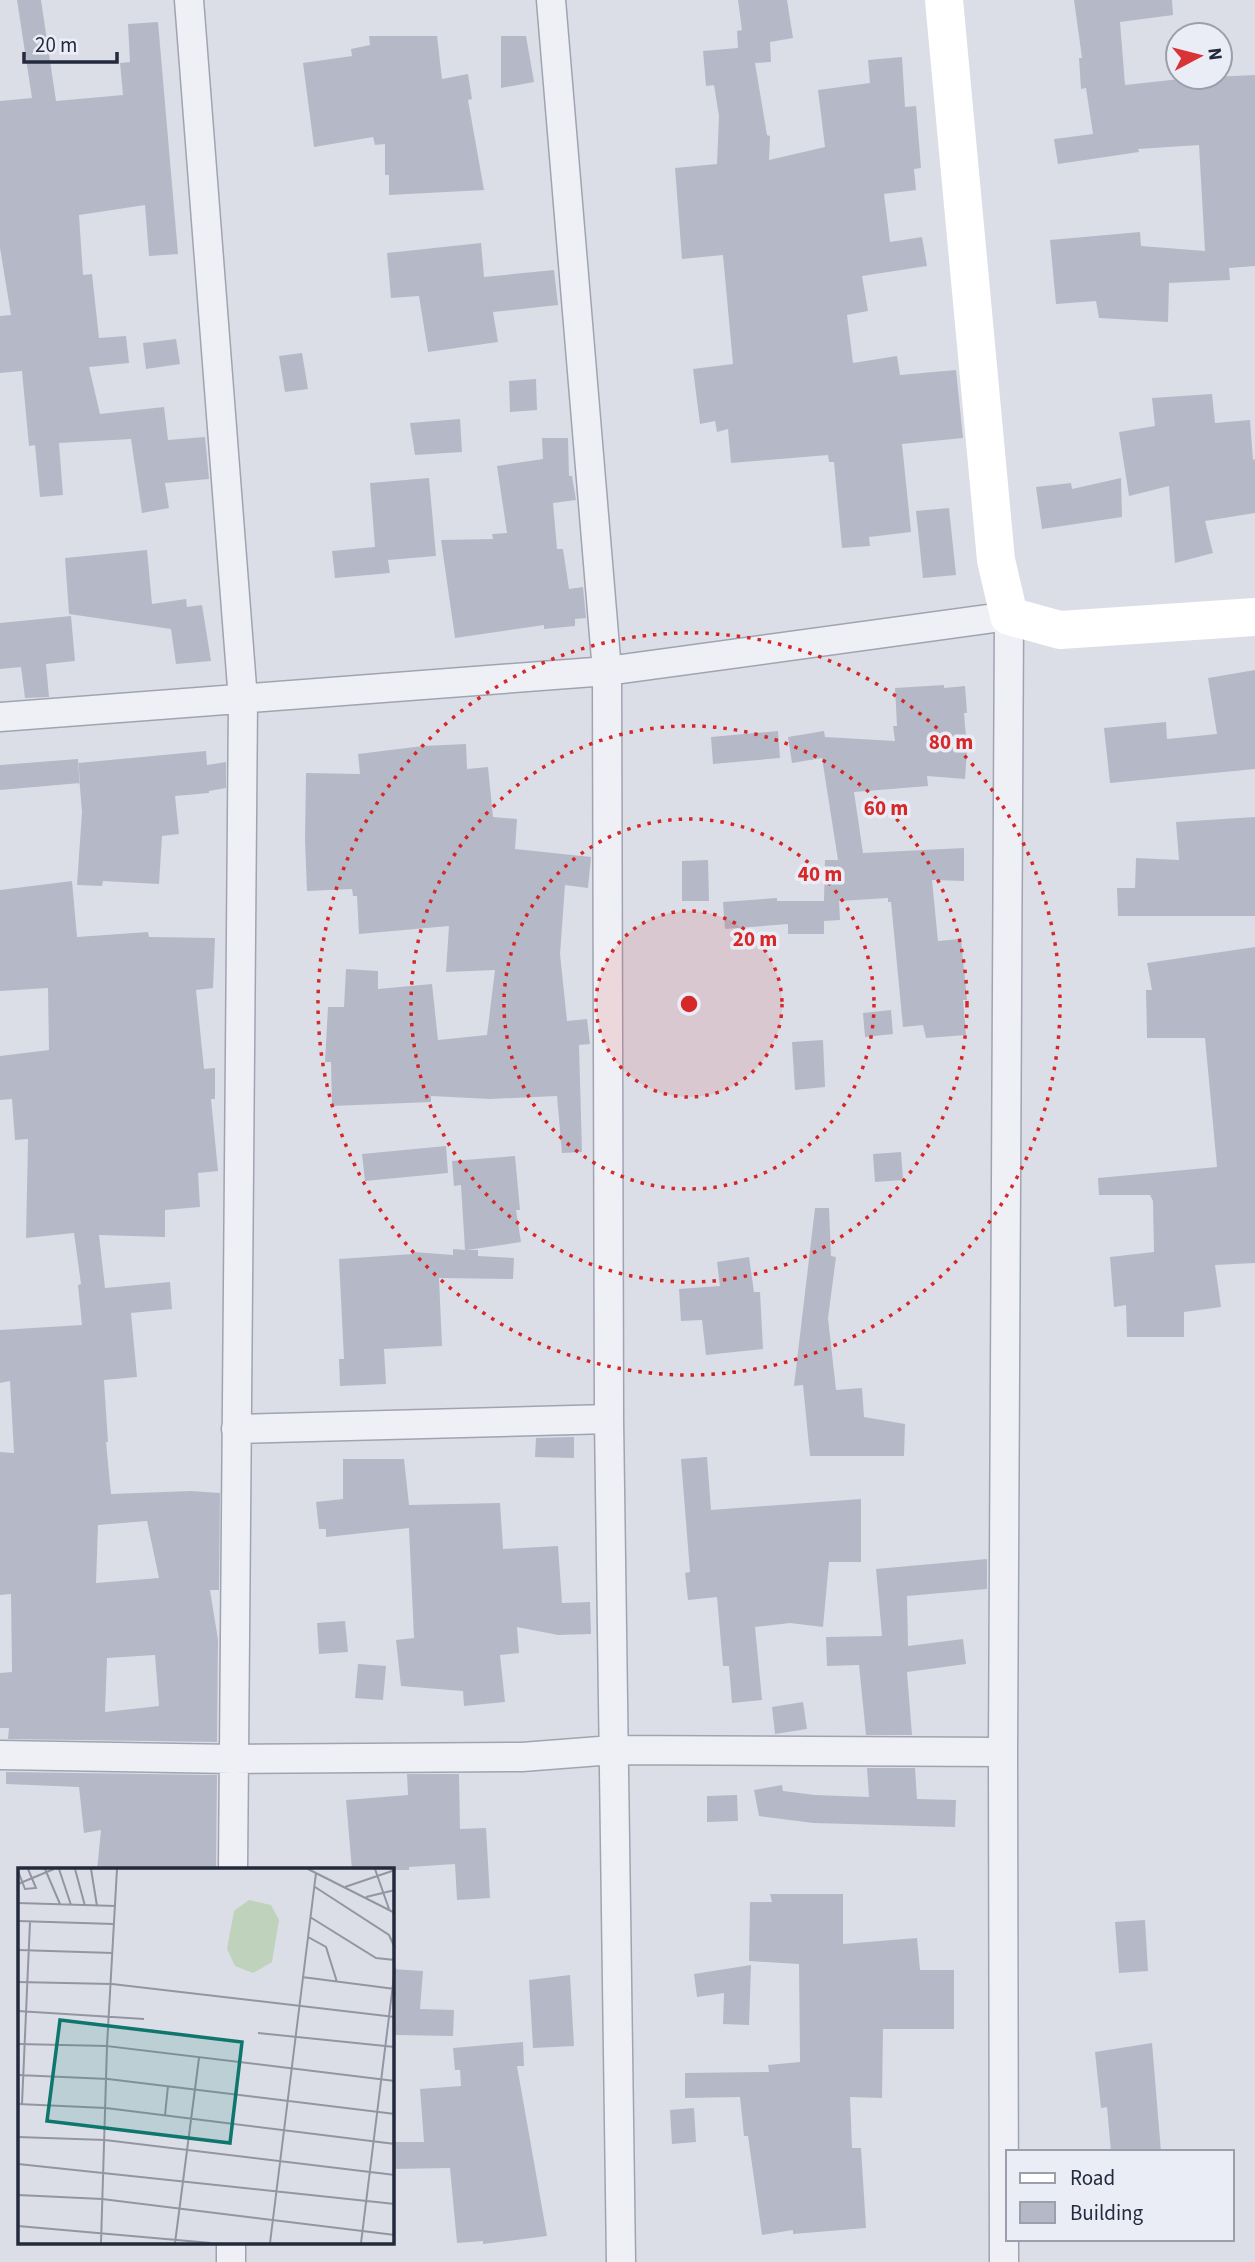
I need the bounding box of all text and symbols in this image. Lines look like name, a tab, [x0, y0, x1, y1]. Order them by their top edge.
scale bar	[24, 21, 117, 65]
north arrow	[1164, 21, 1234, 91]
text: 20 m	[35, 30, 77, 60]
text: N	[1200, 46, 1229, 62]
text: 80 m	[929, 727, 973, 757]
text: 60 m	[864, 793, 908, 823]
text: 40 m	[798, 859, 842, 889]
text: 20 m	[733, 924, 777, 954]
centre of rings	[677, 992, 701, 1016]
inset map	[18, 1868, 394, 2244]
legend	[1006, 2150, 1234, 2241]
text: Road	[1070, 2163, 1115, 2193]
text: Building	[1070, 2198, 1144, 2228]

